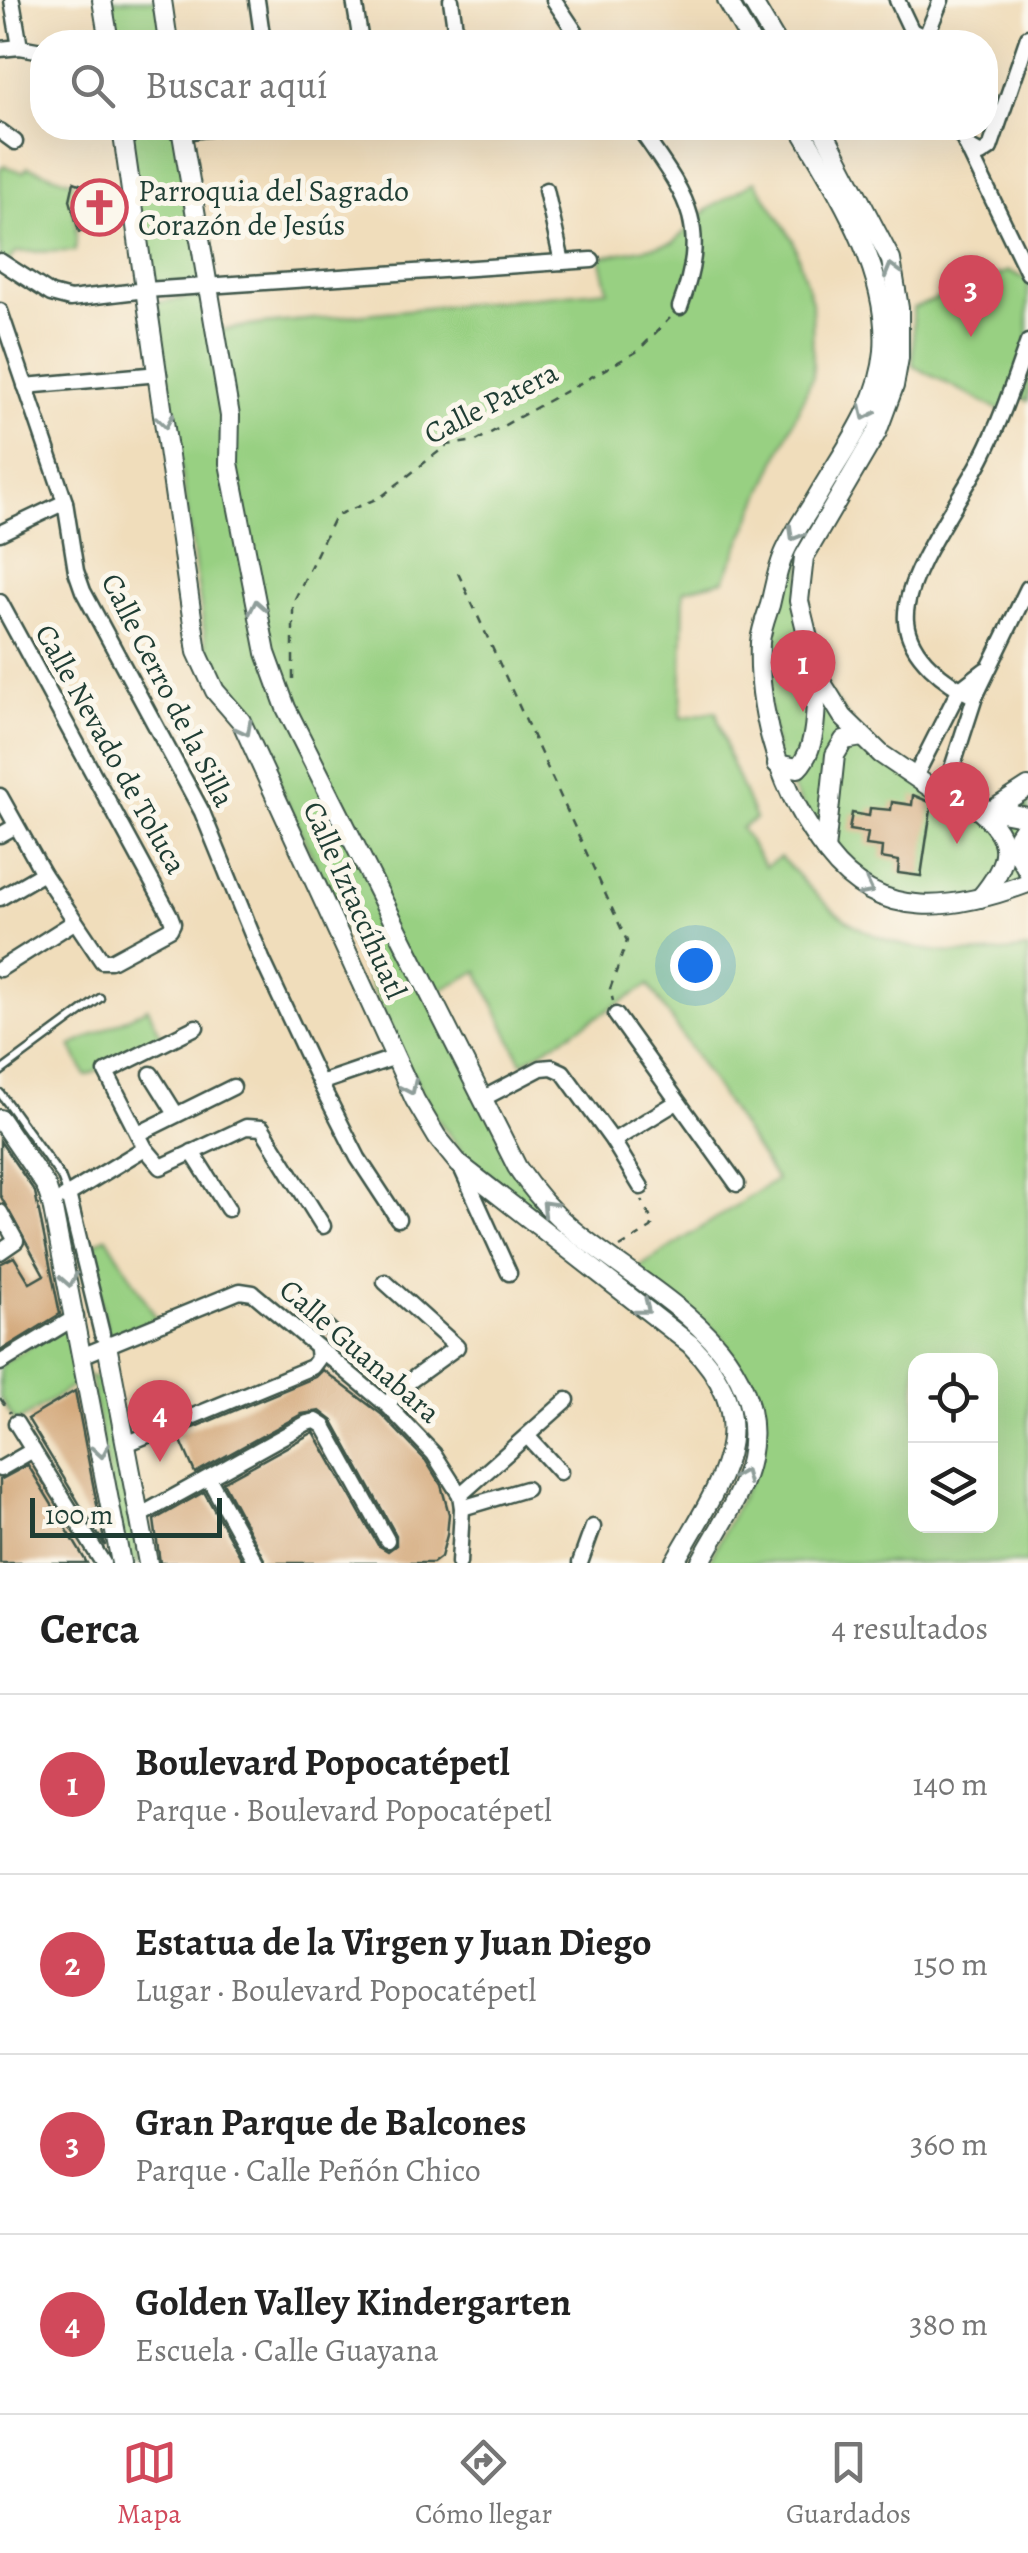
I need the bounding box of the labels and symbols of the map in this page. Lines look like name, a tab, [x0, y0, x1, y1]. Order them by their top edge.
place label: Parroquia del Sagrado Corazón de Jesús	[138, 171, 409, 245]
church icon: Parroquia del Sagrado Corazón de Jesús	[69, 178, 129, 238]
pin: 3	[938, 255, 1004, 337]
one-way arrow	[883, 262, 904, 279]
street label: Calle Patera	[417, 352, 565, 454]
one-way arrow	[859, 402, 879, 420]
one-way arrow	[154, 413, 175, 429]
one-way arrow	[788, 523, 808, 541]
street label: Calle Cerro de la Silla	[92, 566, 244, 814]
one-way arrow	[248, 599, 269, 616]
street label: Calle Nevado de Toluca	[26, 617, 196, 881]
pin: 1	[770, 630, 836, 712]
one-way arrow	[233, 719, 252, 737]
pin: 2	[924, 762, 990, 844]
street label: Calle Iztaccíhuatl	[294, 795, 416, 1005]
one-way arrow	[857, 877, 875, 896]
your location	[670, 940, 721, 991]
one-way arrow	[398, 1078, 418, 1096]
one-way arrow	[542, 1200, 560, 1218]
street label: Calle Guanabara	[271, 1270, 449, 1432]
one-way arrow	[57, 1271, 78, 1288]
one-way arrow	[632, 1296, 650, 1314]
pin: 4	[128, 1380, 192, 1462]
one-way arrow	[90, 1443, 111, 1459]
one-way arrow	[732, 1468, 752, 1486]
scale bar	[30, 1493, 222, 1538]

